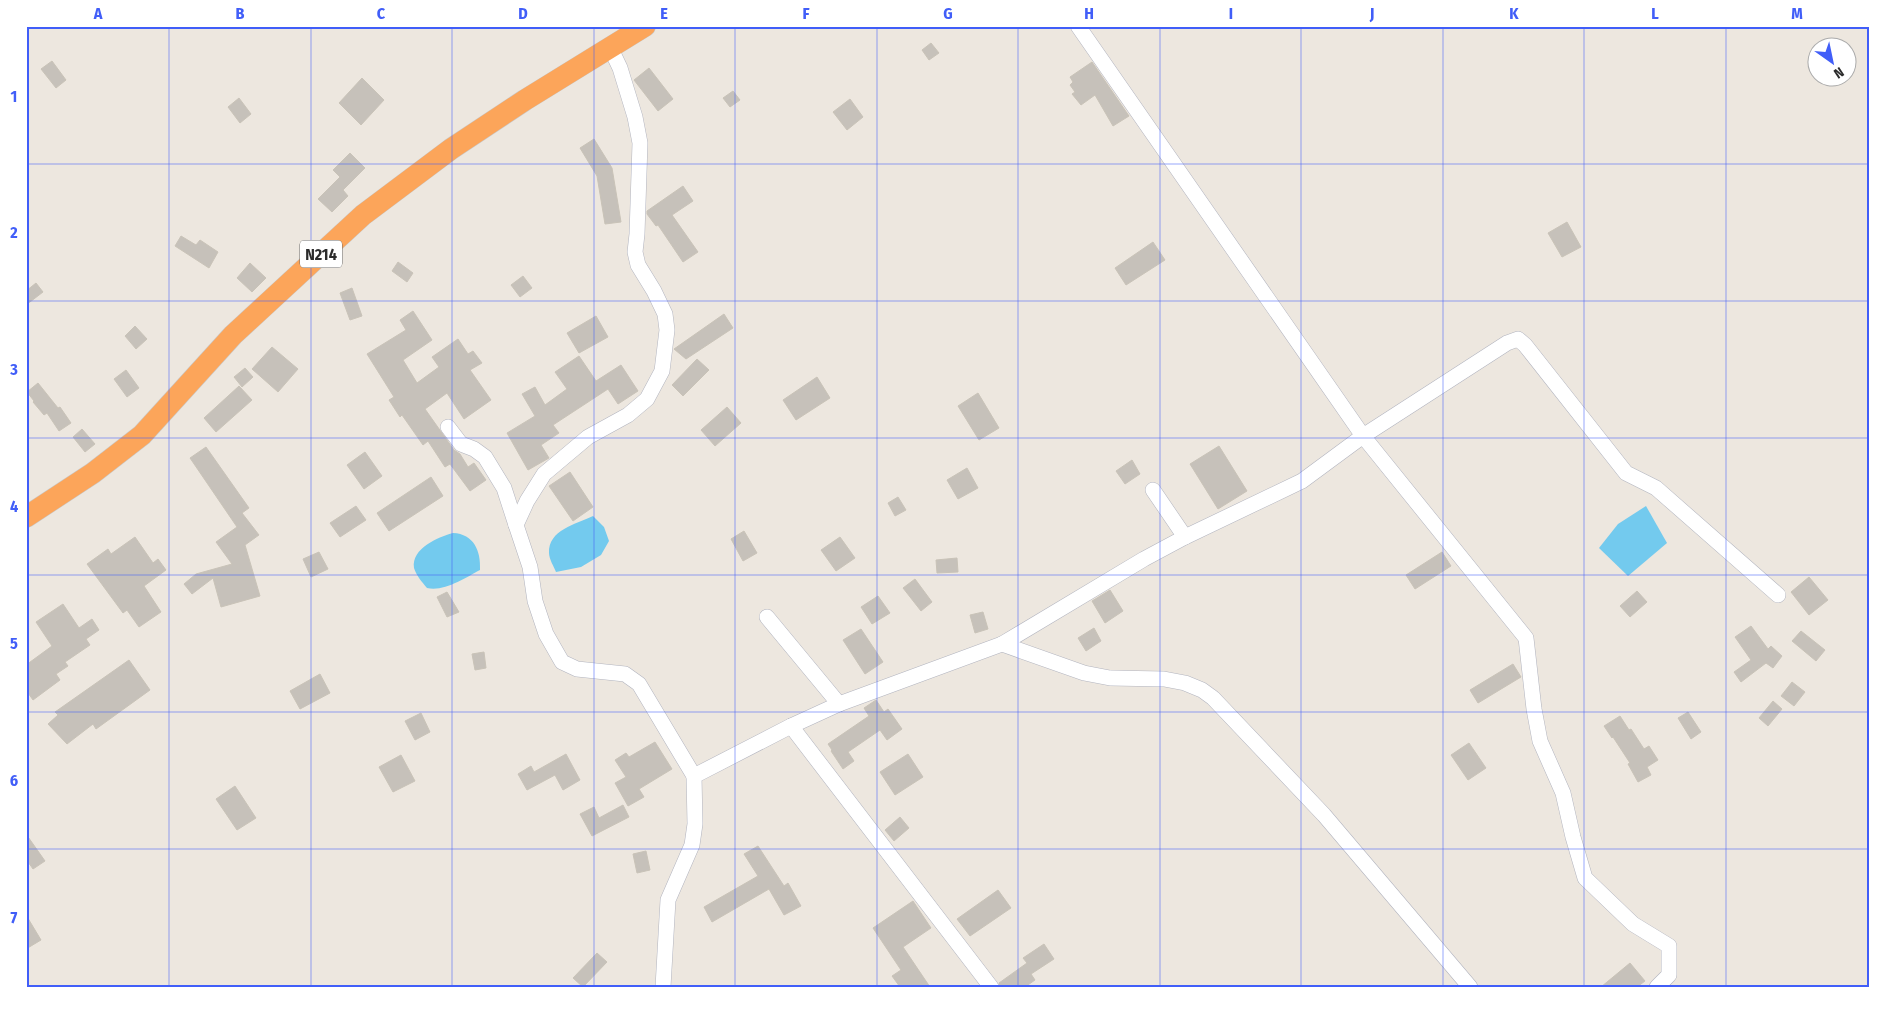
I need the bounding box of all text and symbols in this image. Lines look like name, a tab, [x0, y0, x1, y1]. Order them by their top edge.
text: A	[93, 4, 103, 23]
text: B	[236, 4, 245, 23]
text: C	[377, 4, 386, 23]
text: D	[518, 4, 528, 23]
text: E	[660, 4, 668, 23]
text: F	[802, 4, 810, 23]
text: G	[943, 4, 953, 23]
text: H	[1084, 4, 1094, 23]
text: I	[1229, 4, 1233, 23]
text: J	[1369, 4, 1374, 23]
text: K	[1509, 4, 1519, 23]
text: L	[1651, 4, 1659, 23]
text: M	[1791, 4, 1803, 23]
north arrow	[1808, 38, 1858, 88]
text: N	[1831, 63, 1847, 82]
text: 1	[11, 87, 17, 106]
text: 2	[9, 223, 18, 242]
road number: N214	[300, 240, 342, 268]
text: 3	[9, 360, 18, 379]
text: 4	[10, 497, 18, 516]
text: 5	[10, 634, 18, 653]
text: 6	[10, 771, 18, 790]
text: 7	[11, 908, 18, 927]

